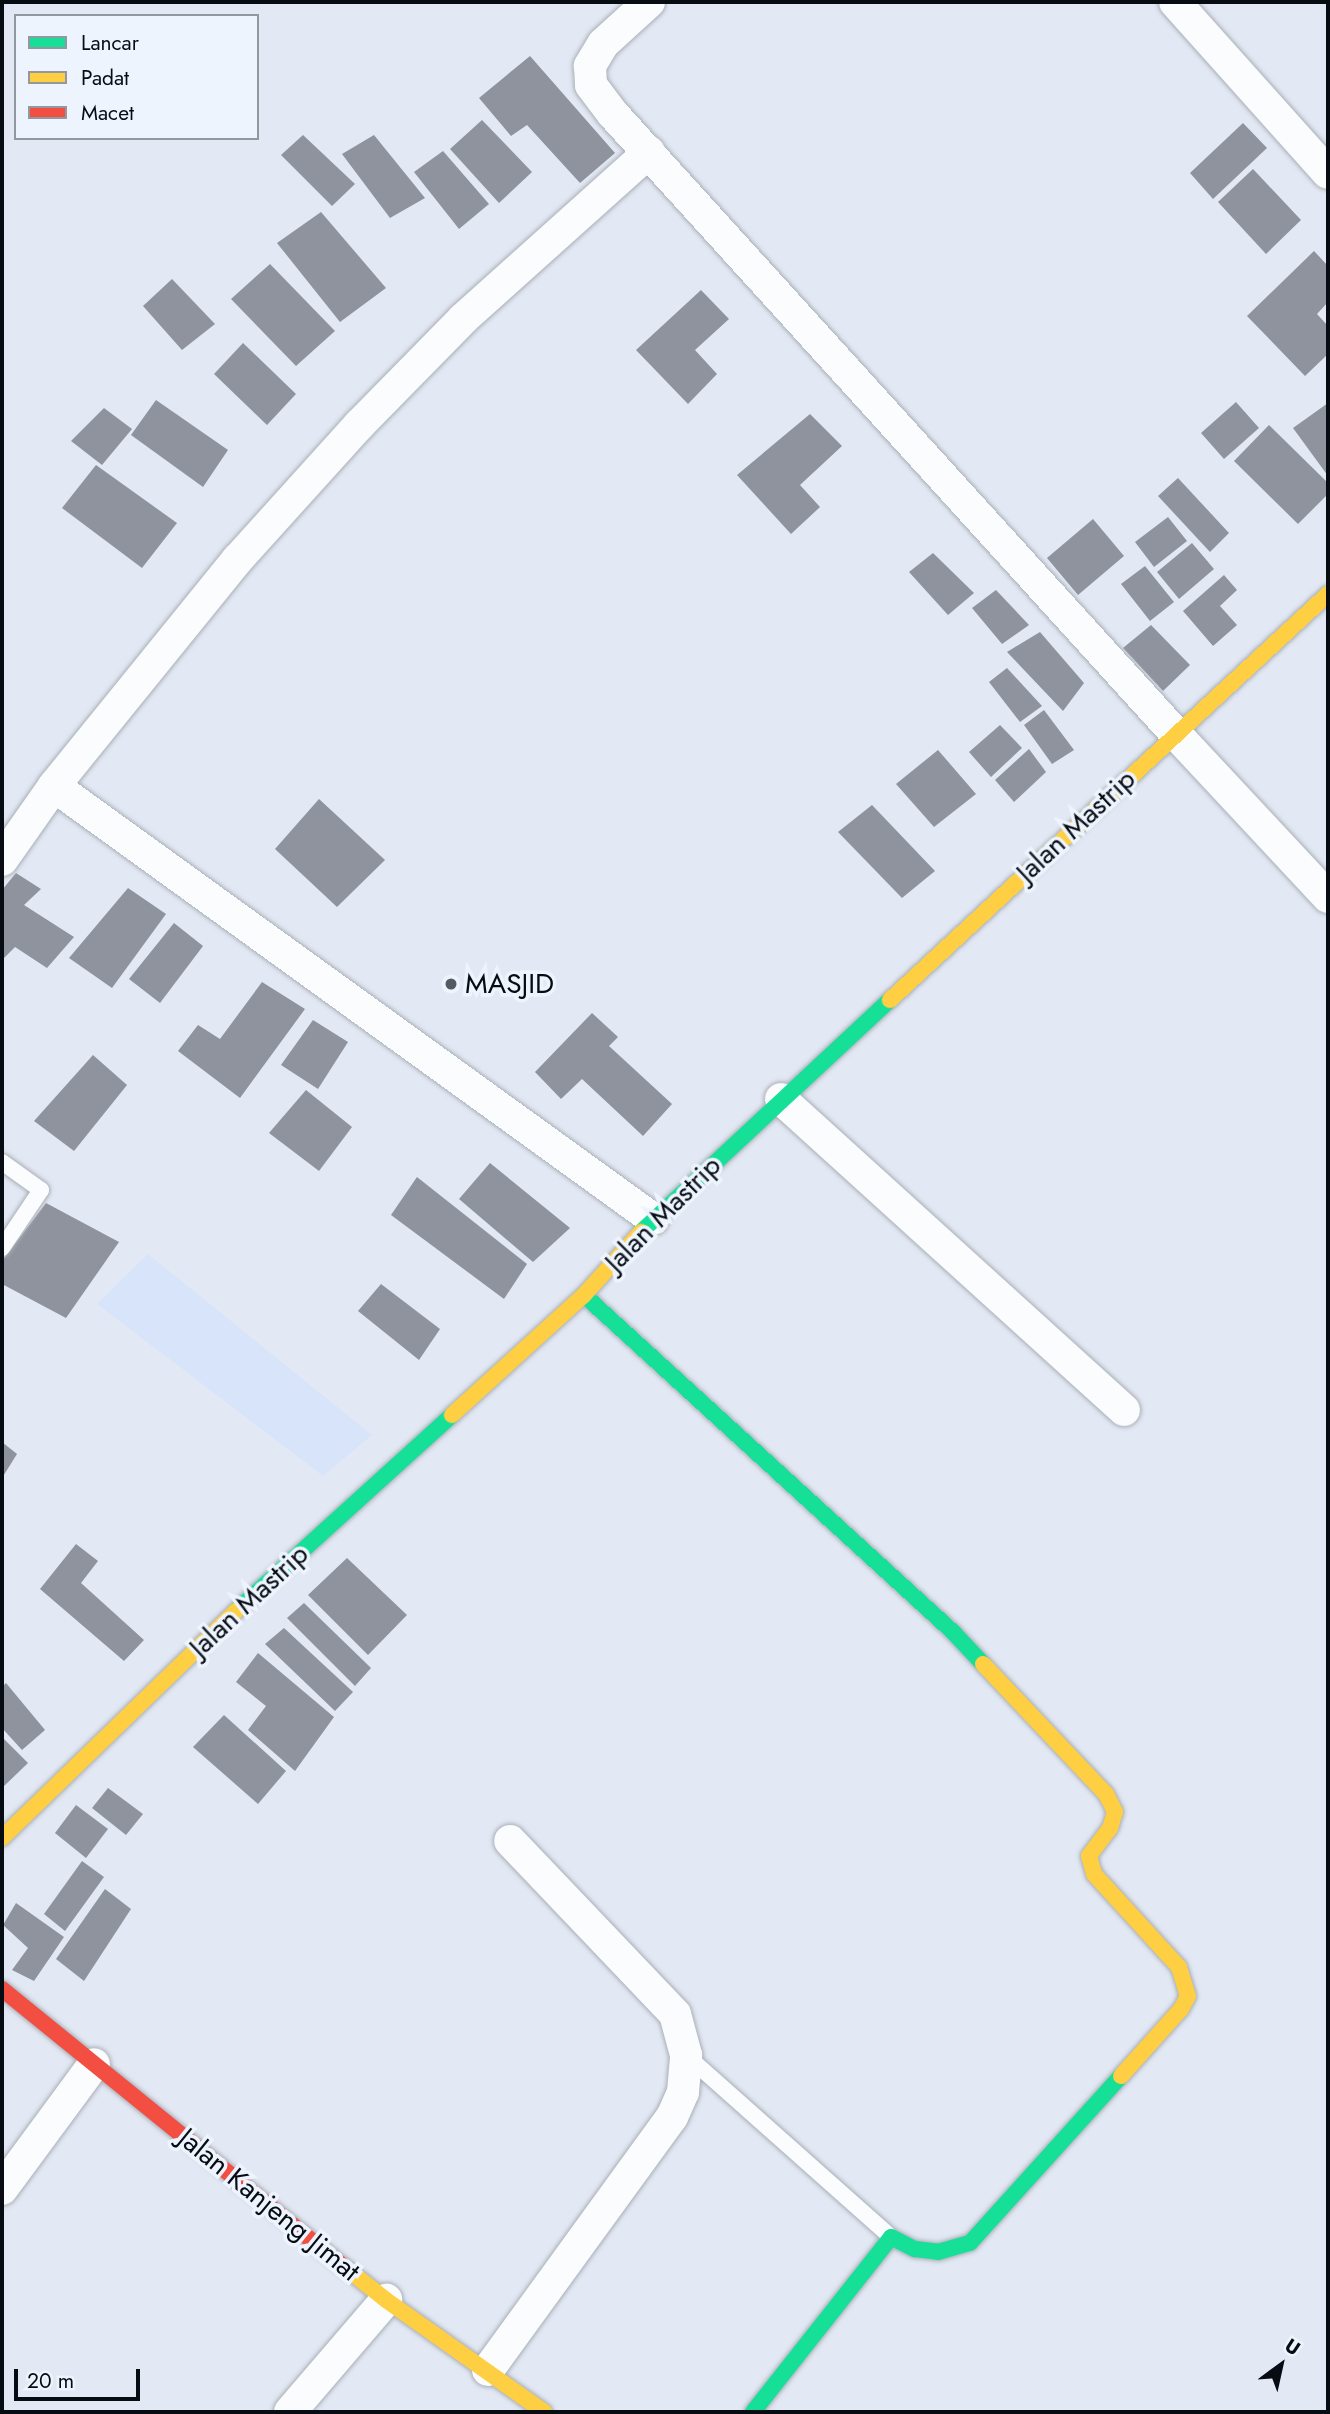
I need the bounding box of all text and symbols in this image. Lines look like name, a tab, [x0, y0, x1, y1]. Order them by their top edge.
legend	[14, 14, 259, 140]
text: Lancar	[81, 28, 139, 58]
text: Padat	[81, 63, 129, 93]
text: Macet	[81, 98, 134, 128]
street label: Jalan Mastrip	[1010, 762, 1142, 890]
place label: MASJID	[465, 967, 554, 1001]
marker: MASJID	[443, 976, 459, 992]
street label: Jalan Mastrip	[598, 1149, 728, 1279]
street label: Jalan Mastrip	[183, 1537, 315, 1665]
street label: Jalan Kanjeng Jimat	[172, 2122, 366, 2288]
north arrow	[1246, 2330, 1316, 2400]
text: U	[1280, 2332, 1306, 2362]
scale bar	[18, 2354, 144, 2398]
text: 20 m	[27, 2366, 74, 2396]

